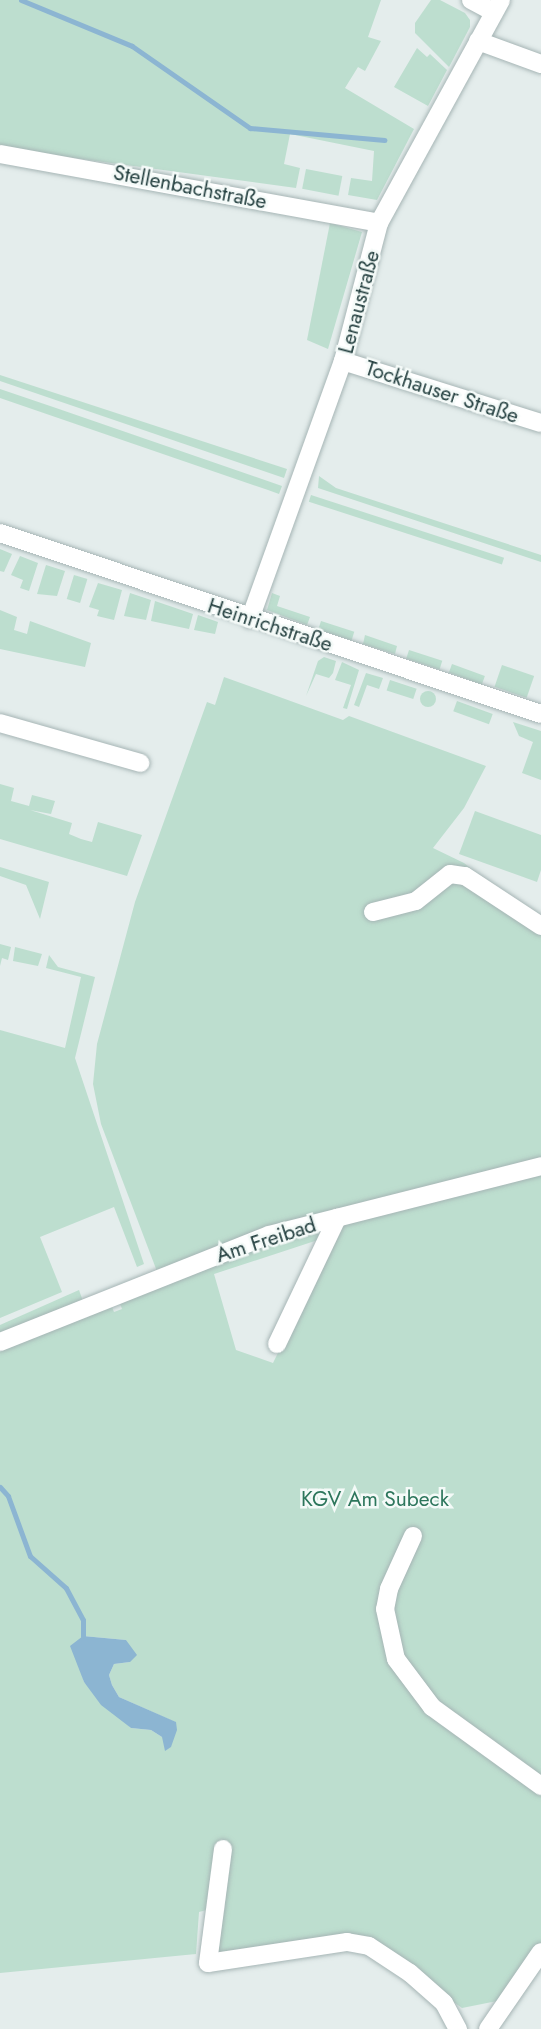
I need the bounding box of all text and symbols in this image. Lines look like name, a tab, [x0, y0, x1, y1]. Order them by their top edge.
street label: Stellenbachstraße	[111, 160, 269, 214]
street label: Lenaustraße	[333, 248, 385, 356]
street label: Tockhauser Straße	[362, 355, 522, 429]
street label: Heinrichstraße	[205, 593, 335, 657]
street label: Am Freibad	[213, 1212, 319, 1268]
park label: KGV Am Subeck	[301, 1486, 449, 1512]

